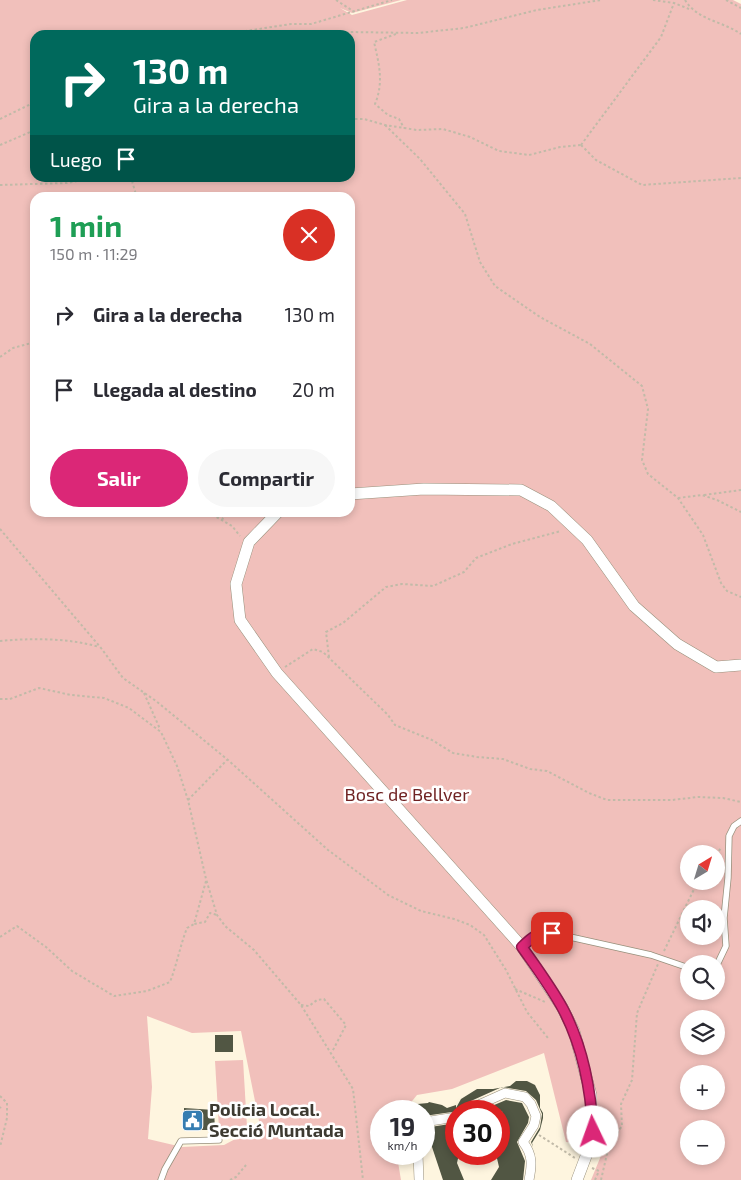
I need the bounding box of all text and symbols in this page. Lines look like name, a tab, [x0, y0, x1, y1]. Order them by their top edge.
text: 130 m	[133, 49, 228, 91]
icon: right	[50, 50, 115, 115]
text: Gira a la derecha	[133, 91, 299, 117]
icon: arrive	[112, 145, 140, 173]
text: Luego	[50, 148, 102, 171]
text: 1 min	[50, 207, 122, 243]
button: close	[283, 209, 335, 261]
text: 150 m · 11:29	[50, 244, 138, 263]
icon: right	[50, 301, 78, 329]
text: Gira a la derecha	[93, 303, 242, 326]
text: 130 m	[285, 303, 335, 326]
icon: arrive	[50, 376, 78, 404]
text: Llegada al destino	[93, 378, 257, 401]
text: 20 m	[292, 378, 335, 401]
button: Salir	[50, 449, 188, 507]
button: Compartir	[198, 449, 335, 507]
park label: Bosc de Bellver	[345, 783, 469, 805]
north arrow	[680, 845, 725, 890]
map controls	[680, 845, 725, 1165]
button: sound	[680, 900, 725, 945]
pin	[531, 912, 573, 954]
icon: arrive	[538, 919, 566, 947]
button: search	[680, 955, 725, 1000]
button: layers	[680, 1010, 725, 1055]
button: +	[680, 1065, 725, 1110]
place label: Policia Local. Secció Muntada	[209, 1098, 344, 1141]
speed limit sign: 30	[445, 1100, 510, 1165]
position arrow	[566, 1105, 618, 1157]
public building icon: Policia Local. Secció Muntada	[181, 1108, 205, 1132]
text: 19	[390, 1111, 415, 1141]
button: −	[680, 1120, 725, 1165]
text: km/h	[388, 1138, 417, 1152]

